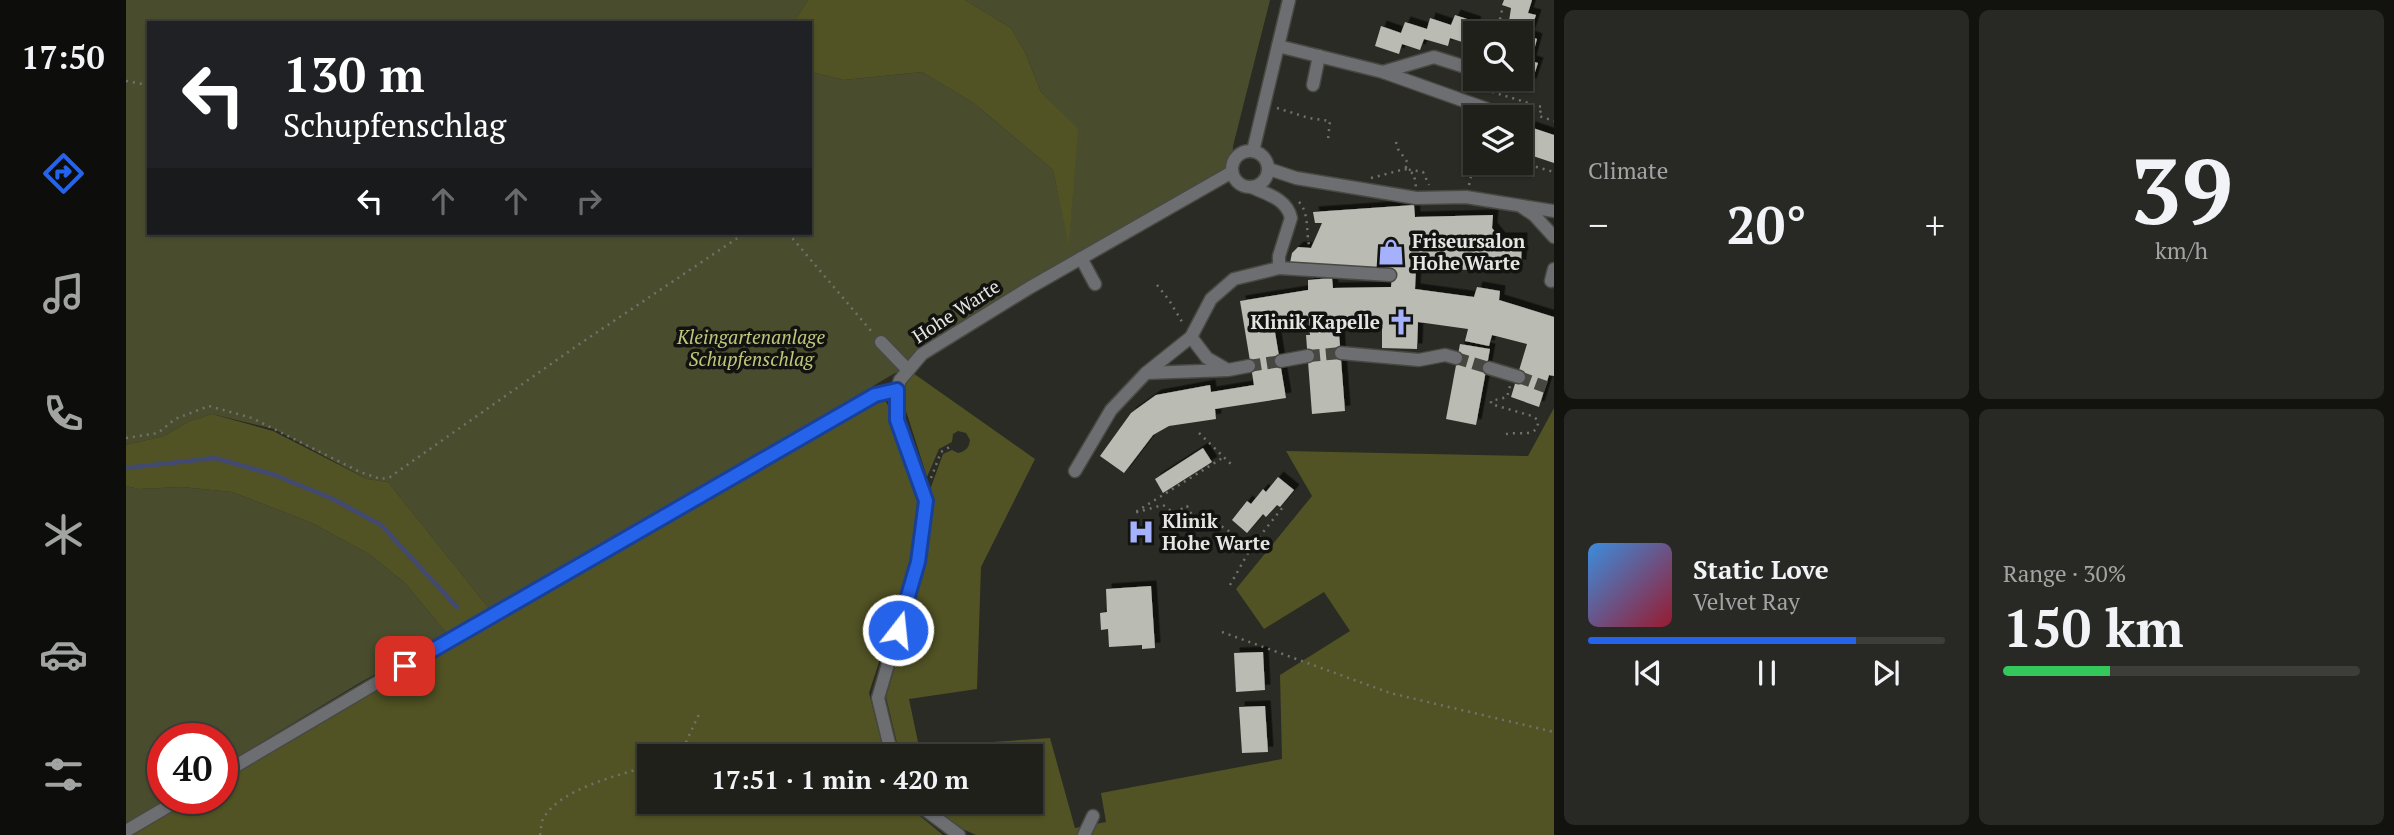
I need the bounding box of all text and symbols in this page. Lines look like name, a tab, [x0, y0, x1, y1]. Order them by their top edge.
map controls	[1463, 21, 1533, 175]
button: search	[1463, 21, 1533, 91]
text: 17:50	[21, 36, 105, 78]
text: 130 m	[283, 41, 425, 106]
icon: left	[168, 49, 259, 140]
text: Schupfenschlag	[283, 104, 506, 146]
button: layers	[1463, 105, 1533, 175]
text: 39	[2130, 129, 2233, 250]
icon: directions	[39, 149, 88, 198]
text: Climate	[1588, 155, 1668, 186]
icon: left	[351, 182, 389, 220]
icon: ahead	[424, 182, 462, 220]
icon: ahead	[497, 182, 535, 220]
icon: right	[570, 182, 608, 220]
text: 20°	[1726, 190, 1807, 259]
text: −	[1588, 200, 1608, 250]
text: +	[1925, 200, 1945, 250]
place label: Friseursalon Hohe Warte	[1412, 228, 1526, 275]
text: km/h	[2155, 235, 2208, 266]
shop icon: Friseursalon Hohe Warte	[1376, 237, 1406, 267]
icon: music	[39, 269, 88, 318]
street label: Hohe Warte	[907, 273, 1004, 348]
church icon: Klinik Kapelle	[1386, 307, 1416, 337]
place label: Klinik Kapelle	[1250, 309, 1380, 334]
park label: Kleingartenanlage Schupfenschlag	[676, 324, 825, 371]
icon: phone	[39, 389, 88, 438]
place label: Klinik Hohe Warte	[1162, 508, 1270, 555]
icon: climate	[39, 510, 88, 559]
hospital icon: Klinik Hohe Warte	[1126, 517, 1156, 547]
text: Static Love	[1693, 552, 1829, 586]
text: Range · 30%	[2003, 558, 2126, 589]
text: Velvet Ray	[1693, 586, 1800, 617]
position arrow	[861, 593, 935, 667]
text: 150 km	[2003, 593, 2184, 662]
icon: car	[39, 630, 88, 679]
pin	[375, 636, 435, 696]
icon: arrive	[386, 647, 424, 685]
icon: previous	[1629, 654, 1667, 692]
icon: pause	[1748, 654, 1786, 692]
icon: next	[1867, 654, 1905, 692]
speed limit sign: 40	[147, 723, 238, 814]
icon: filters	[39, 750, 88, 799]
text: 17:51 · 1 min · 420 m	[711, 762, 969, 796]

